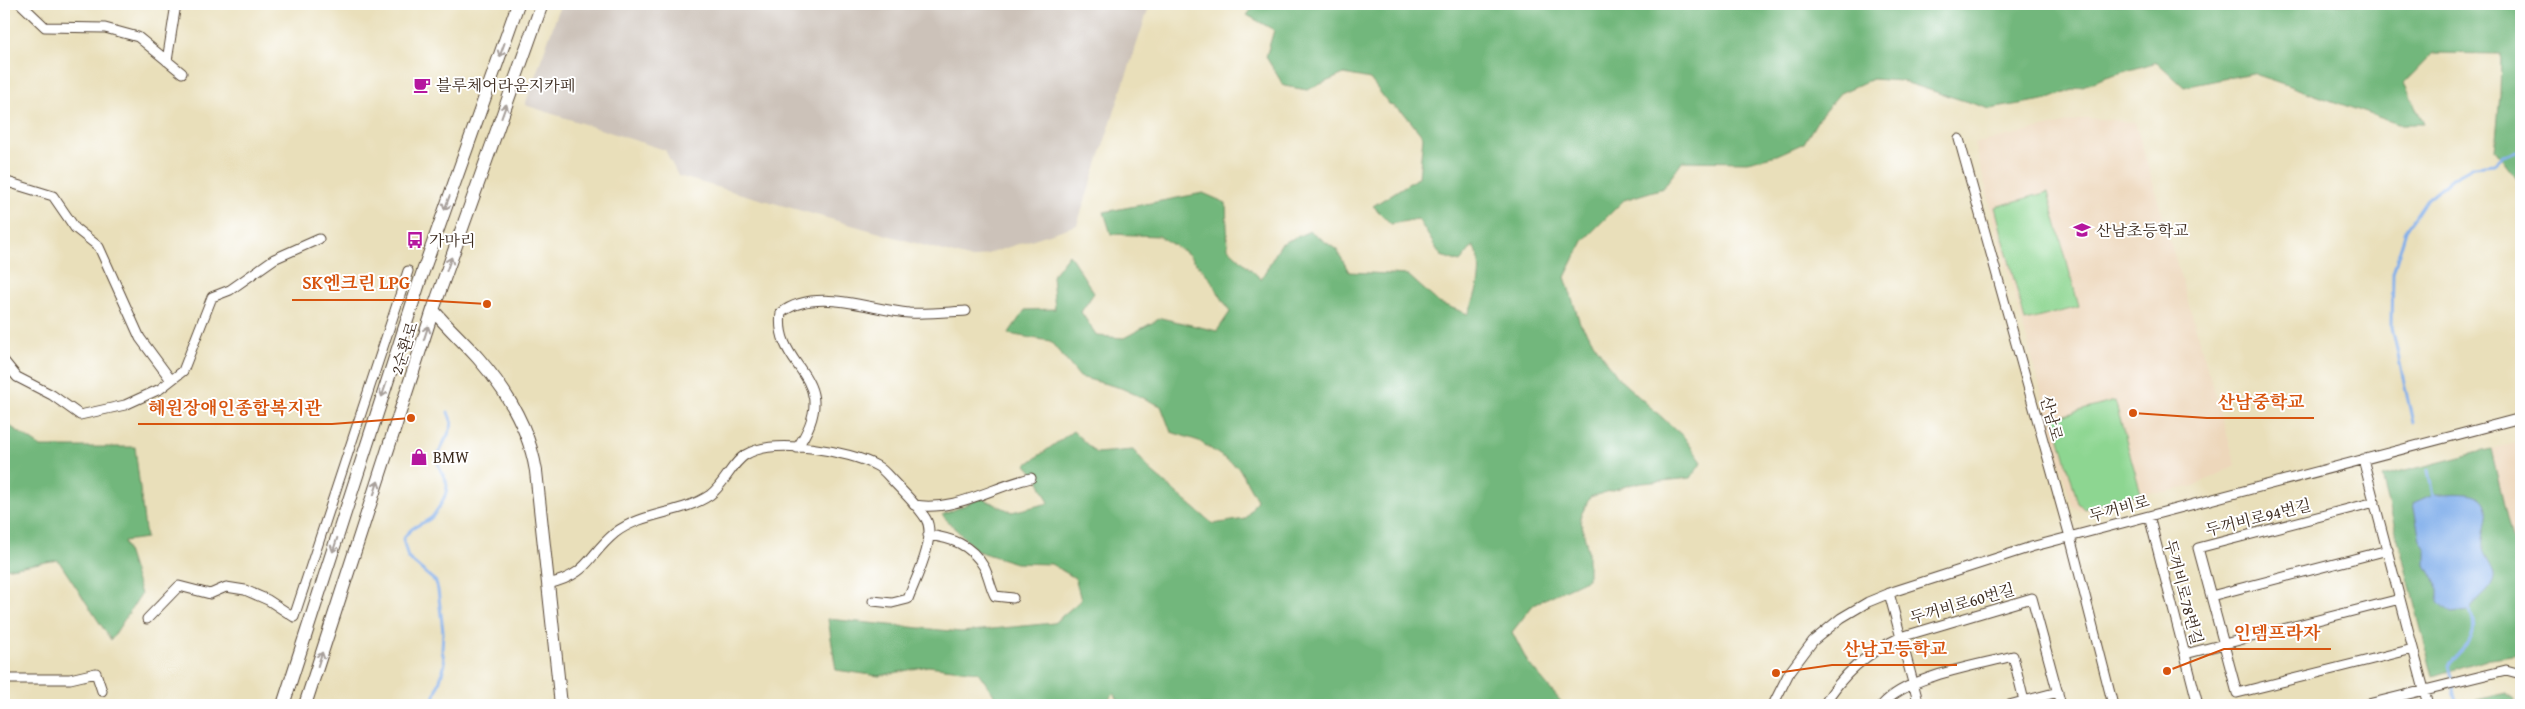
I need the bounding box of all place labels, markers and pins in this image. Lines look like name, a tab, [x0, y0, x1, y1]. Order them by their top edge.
place label: 블루체어라운지카페	[436, 73, 575, 97]
cafe icon: 블루체어라운지카페	[412, 75, 432, 95]
place label: 산남초등학교	[2096, 218, 2189, 242]
school or university icon: 산남초등학교	[2072, 220, 2092, 240]
place label: 가마리	[429, 228, 475, 252]
bus stop icon: 가마리	[405, 230, 425, 250]
callout: SK엔크린 LPG	[292, 267, 419, 300]
callout: 산남중학교	[2207, 385, 2314, 418]
callout: 혜원장애인종합복지관	[138, 391, 332, 424]
place label: BMW	[433, 445, 469, 469]
shop icon: BMW	[409, 447, 429, 467]
callout: 인뎀프라자	[2224, 616, 2331, 649]
callout: 산남고등학교	[1832, 632, 1957, 665]

